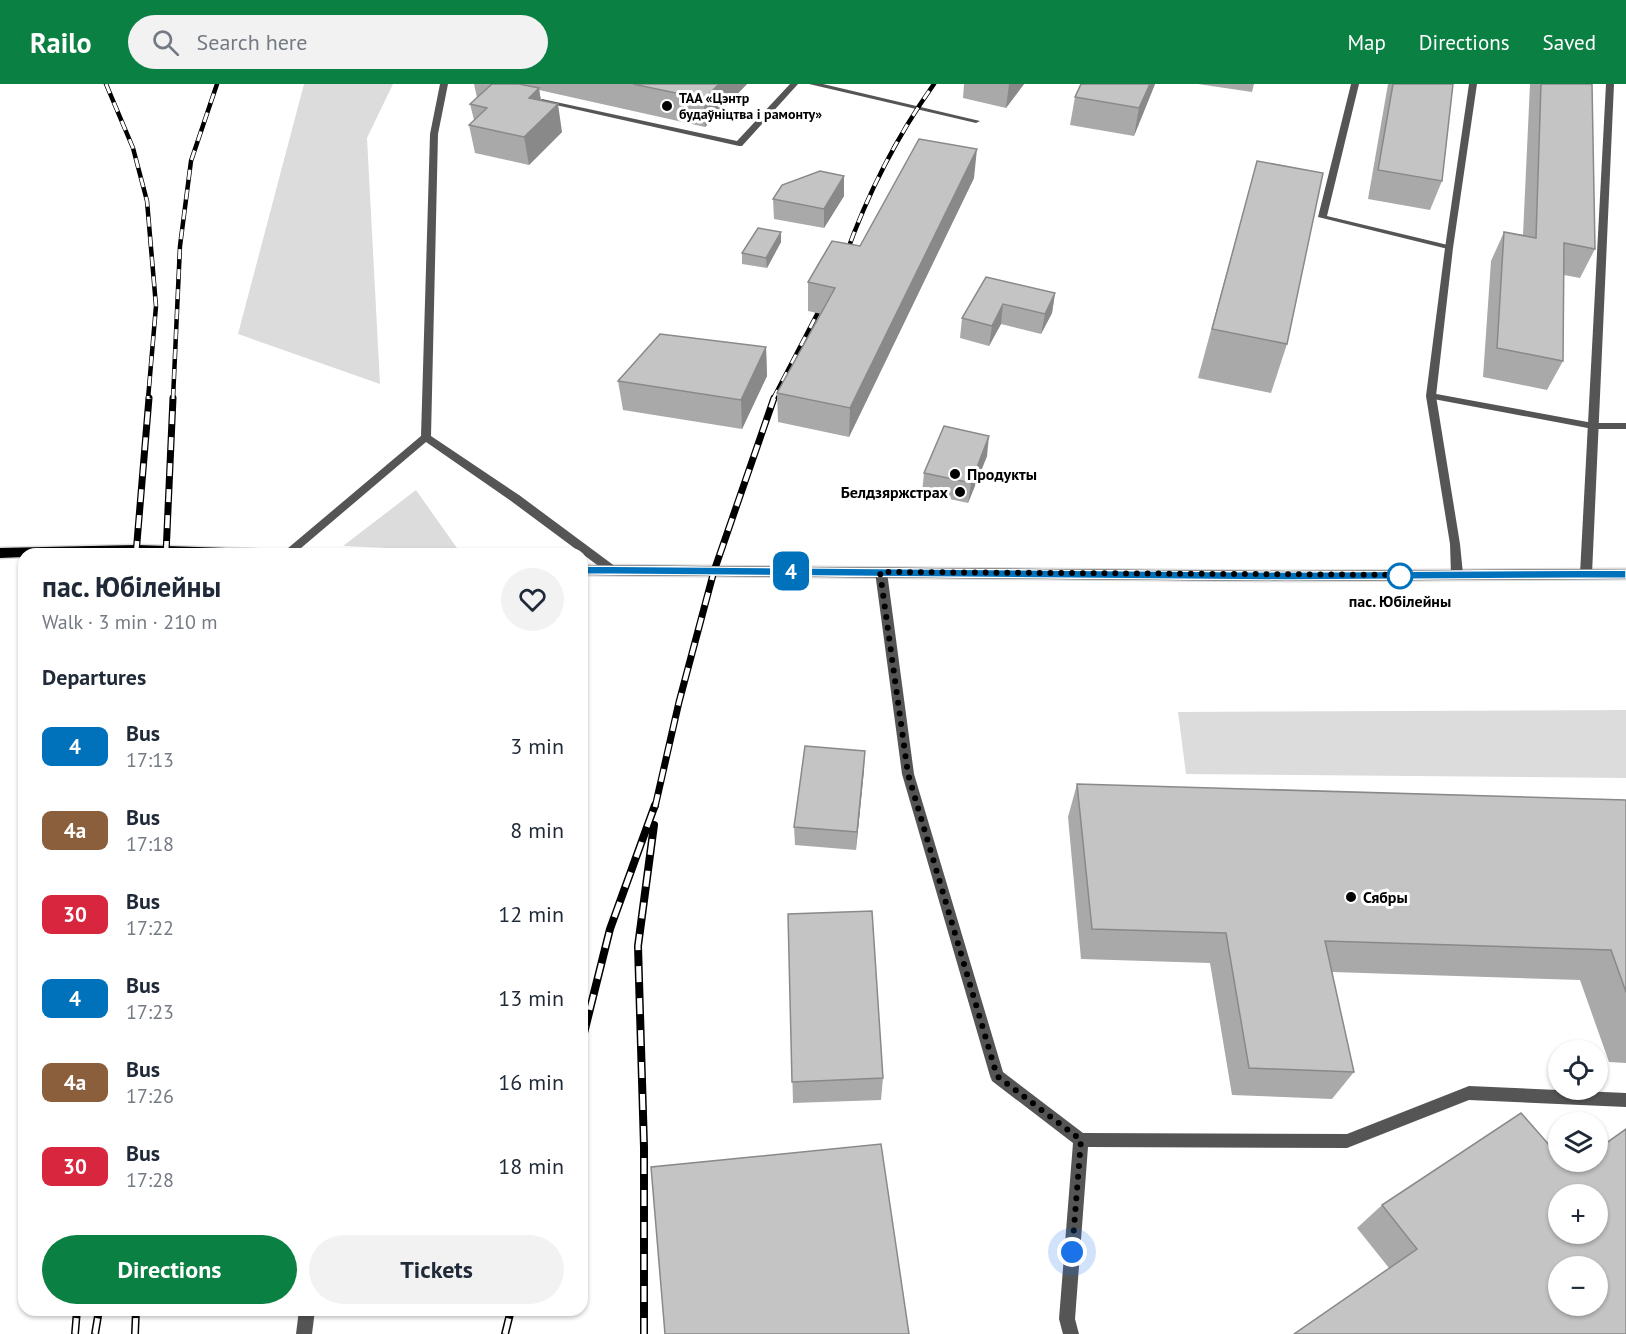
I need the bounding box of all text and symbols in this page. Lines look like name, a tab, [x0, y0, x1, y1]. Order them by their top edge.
search box	[128, 15, 548, 69]
text: Railo	[30, 24, 92, 61]
icon: search	[149, 26, 182, 59]
text: Search here	[197, 28, 308, 56]
text: Map	[1347, 29, 1386, 56]
text: Directions	[1419, 29, 1510, 56]
text: Saved	[1543, 29, 1596, 56]
place label: ТАА «Цэнтр будаўніцтва і рамонту»	[679, 89, 822, 123]
marker: ТАА «Цэнтр будаўніцтва і рамонту»	[660, 99, 674, 113]
place label: Продукты	[967, 464, 1037, 484]
marker: Продукты	[948, 467, 962, 481]
place label: Белдзяржстрах	[841, 482, 949, 502]
marker: Белдзяржстрах	[953, 485, 967, 499]
line badge: 4	[772, 552, 810, 590]
text: 4	[785, 558, 797, 585]
marker: пас. Юбілейны	[1387, 563, 1413, 589]
text: пас. Юбілейны	[42, 568, 221, 605]
button: heart	[501, 568, 564, 631]
place label: пас. Юбілейны	[1349, 591, 1451, 611]
text: Walk · 3 min · 210 m	[42, 609, 218, 635]
text: Departures	[42, 663, 146, 691]
text: Bus	[126, 719, 160, 747]
text: 3 min	[510, 732, 564, 760]
text: 4	[69, 733, 81, 760]
text: 17:13	[126, 747, 174, 773]
text: Bus	[126, 803, 160, 831]
text: 8 min	[510, 816, 564, 844]
text: 4а	[64, 817, 86, 844]
text: 17:18	[126, 831, 174, 857]
text: Bus	[126, 887, 160, 915]
place label: Сябры	[1363, 887, 1408, 907]
marker: Сябры	[1344, 890, 1358, 904]
text: 12 min	[498, 900, 564, 928]
text: 30	[63, 901, 87, 928]
text: 17:22	[126, 915, 174, 941]
text: Bus	[126, 971, 160, 999]
text: 13 min	[498, 984, 564, 1012]
text: 4	[69, 985, 81, 1012]
text: 17:23	[126, 999, 174, 1025]
map controls	[1548, 1040, 1608, 1316]
button: locate	[1548, 1040, 1608, 1100]
text: Bus	[126, 1055, 160, 1083]
text: 16 min	[498, 1068, 564, 1096]
text: 4а	[64, 1069, 86, 1096]
text: 17:26	[126, 1083, 174, 1109]
button: layers	[1548, 1112, 1608, 1172]
text: Bus	[126, 1139, 160, 1167]
text: 18 min	[498, 1152, 564, 1180]
text: 30	[63, 1153, 87, 1180]
text: 17:28	[126, 1167, 174, 1193]
button: +	[1548, 1184, 1608, 1244]
button: Directions	[42, 1235, 297, 1304]
button: Tickets	[309, 1235, 564, 1304]
your location	[1057, 1237, 1087, 1267]
button: −	[1548, 1256, 1608, 1316]

